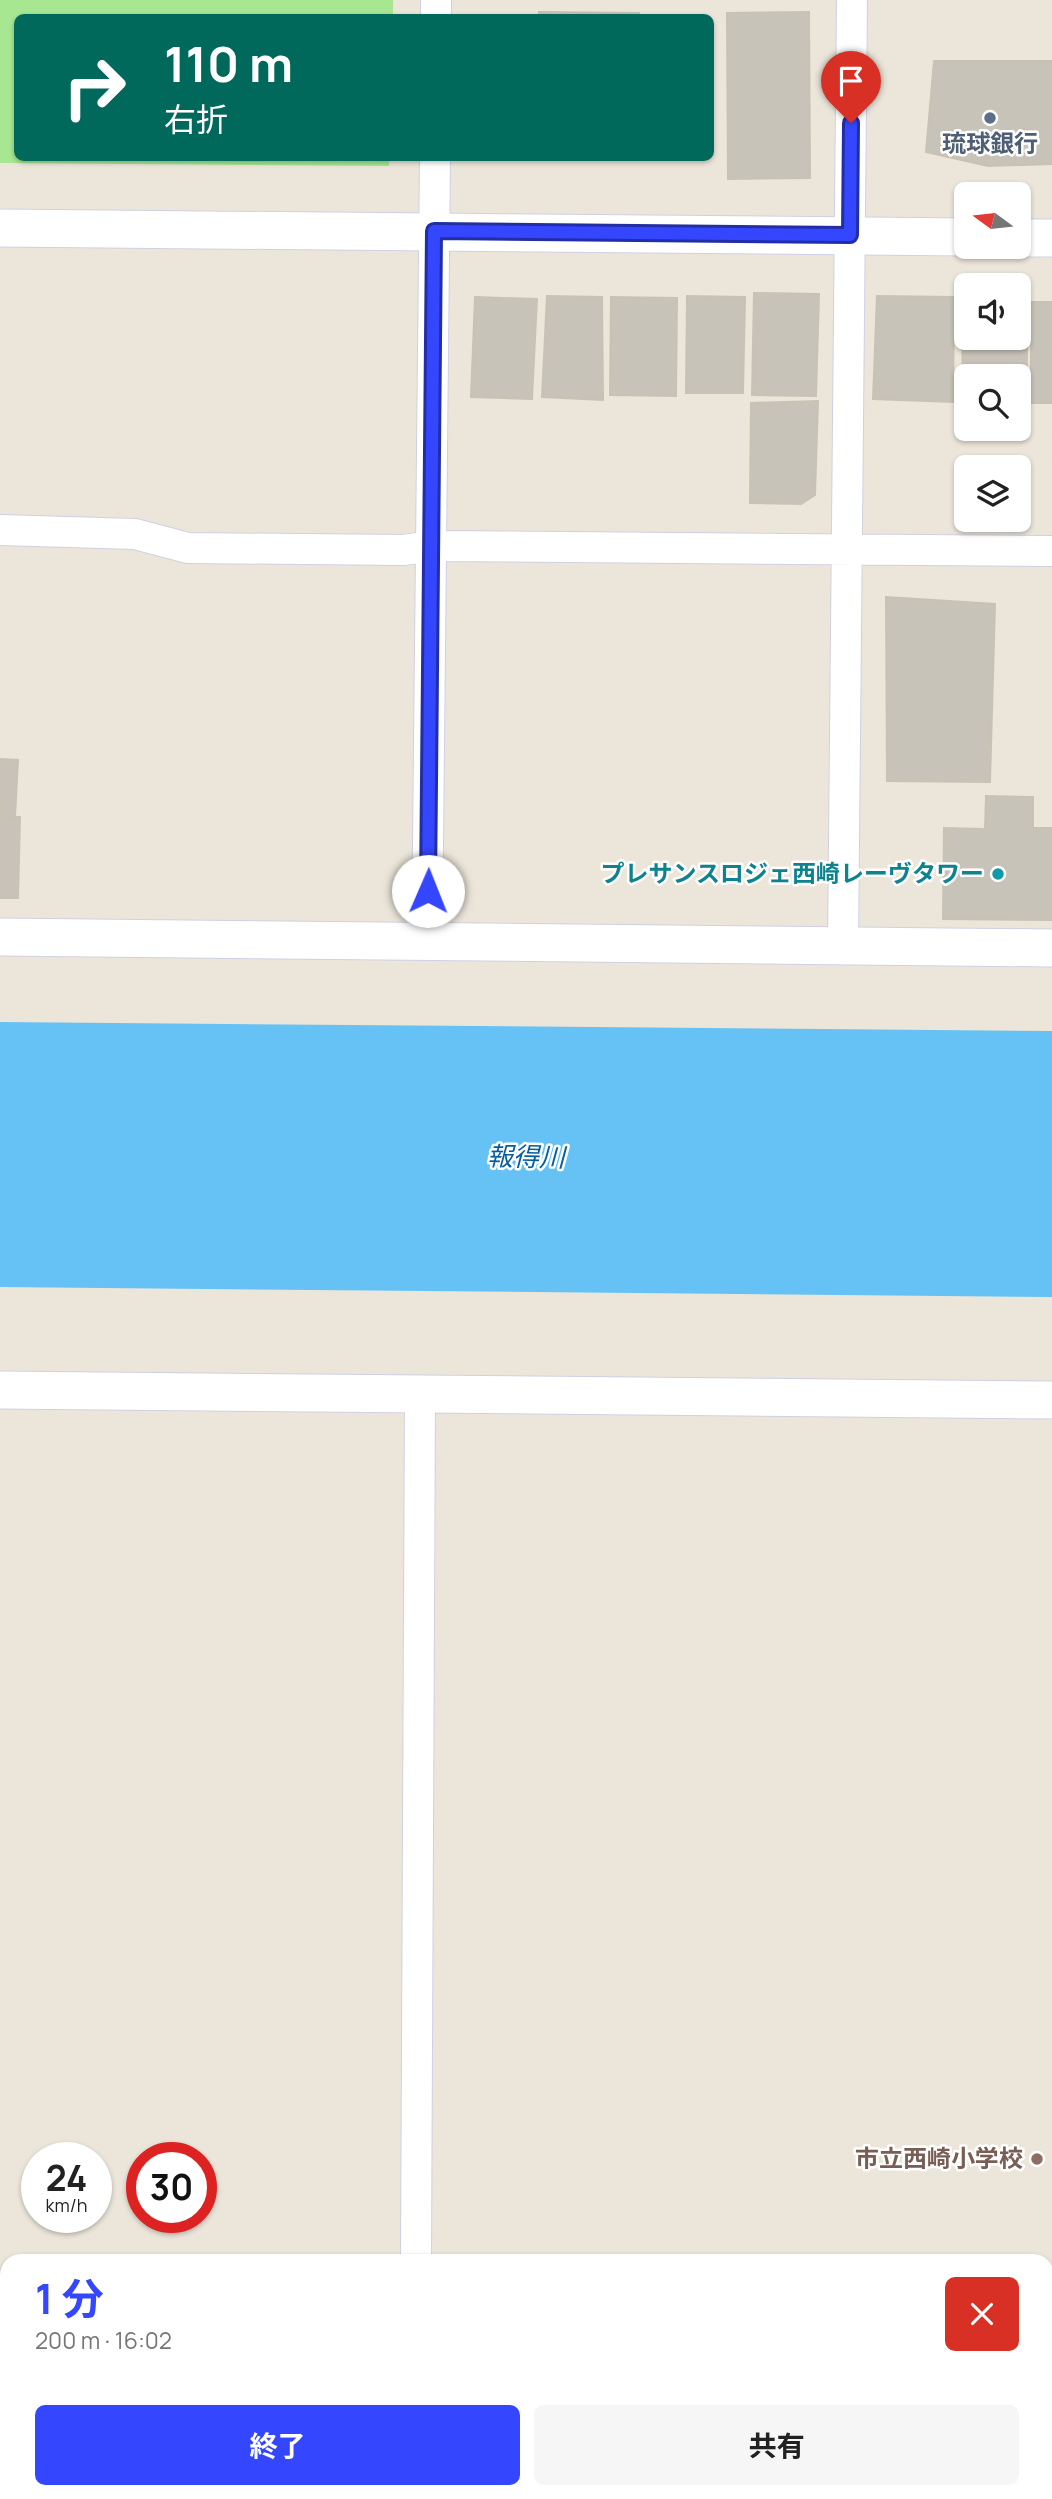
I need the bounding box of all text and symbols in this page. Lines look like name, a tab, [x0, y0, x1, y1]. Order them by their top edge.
text: 110 m	[164, 30, 293, 97]
icon: right	[49, 42, 140, 133]
pin	[821, 51, 881, 123]
icon: arrive	[832, 62, 870, 100]
text: 右折	[164, 97, 228, 141]
marker: 琉球銀行	[982, 110, 998, 126]
place label: 琉球銀行	[942, 126, 1038, 159]
north arrow	[954, 182, 1031, 259]
map controls	[954, 182, 1031, 532]
button: sound	[954, 273, 1031, 350]
button: search	[954, 364, 1031, 441]
button: layers	[954, 455, 1031, 532]
position arrow	[391, 854, 465, 928]
place label: プレサンスロジェ西崎レーヴタワー	[600, 856, 984, 889]
marker: プレサンスロジェ西崎レーヴタワー	[990, 866, 1006, 882]
water label: 報得川	[487, 1137, 568, 1175]
place label: 市立西崎小学校	[855, 2141, 1023, 2174]
speed limit sign: 30	[126, 2142, 217, 2233]
marker: 市立西崎小学校	[1029, 2151, 1045, 2167]
text: 24	[46, 2154, 87, 2202]
text: km/h	[46, 2193, 87, 2217]
text: 1 分	[35, 2269, 104, 2327]
button: close	[945, 2277, 1019, 2351]
text: 200 m · 16:02	[35, 2324, 172, 2356]
button: 終了	[35, 2405, 520, 2485]
button: 共有	[534, 2405, 1019, 2485]

